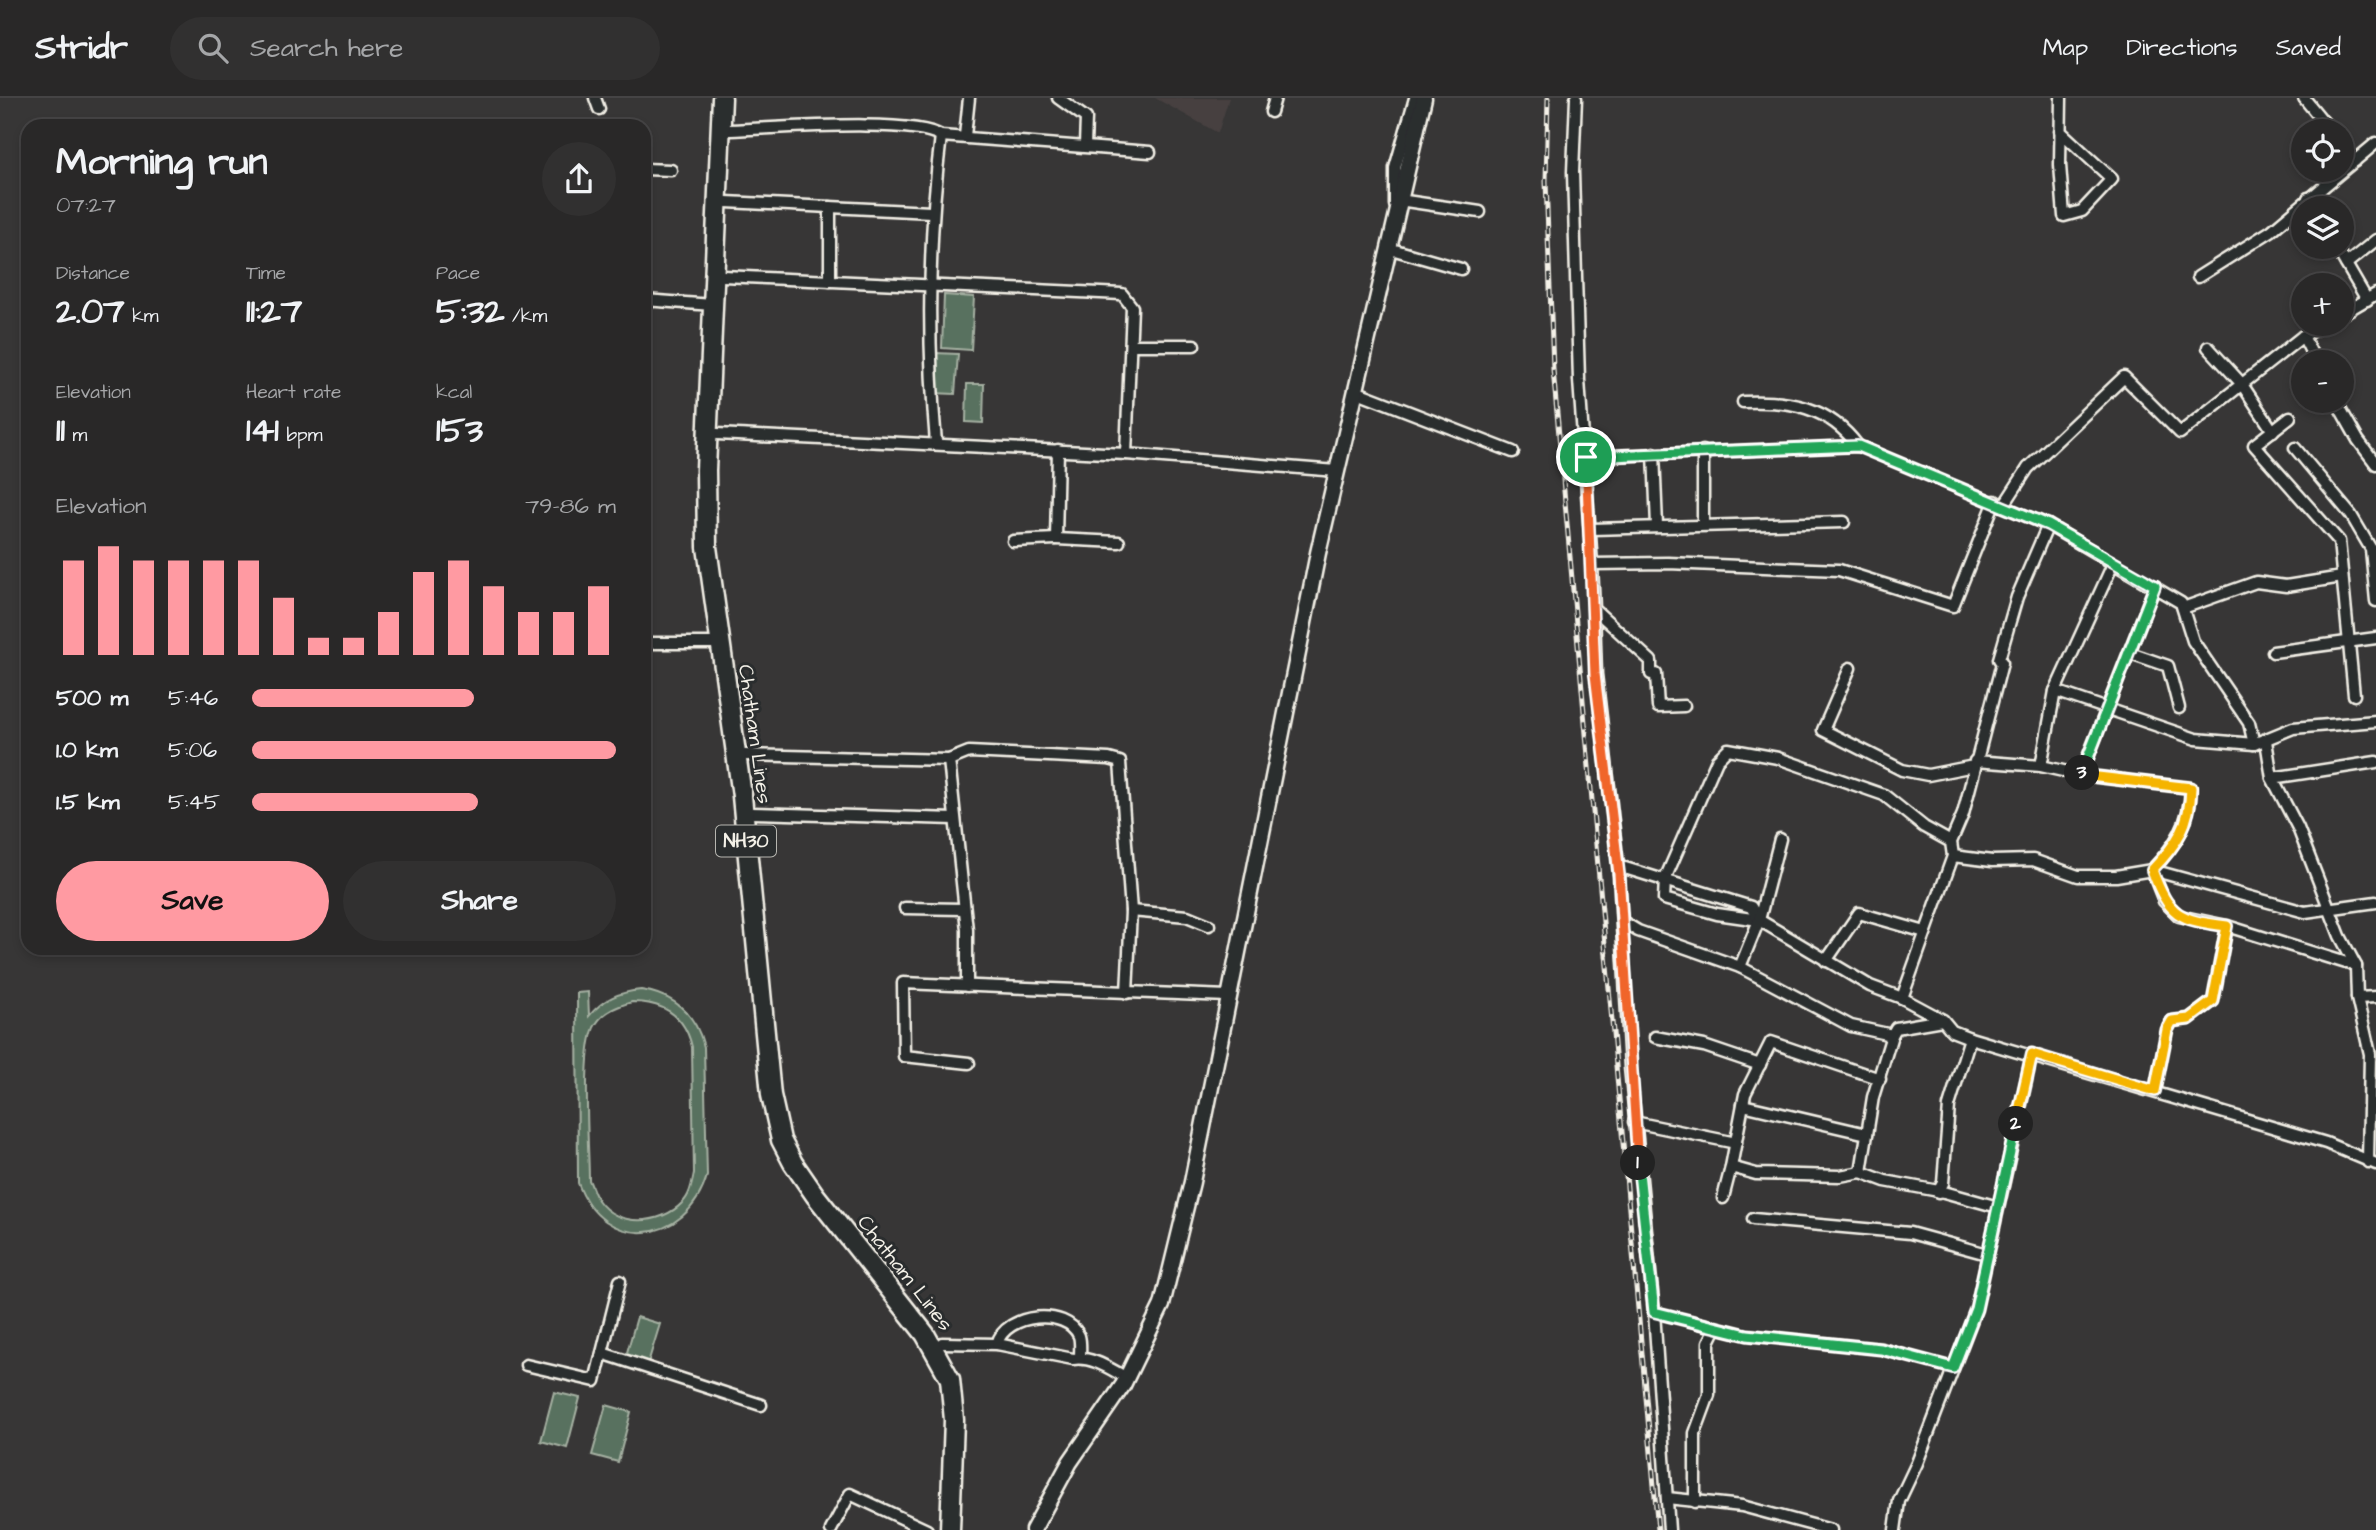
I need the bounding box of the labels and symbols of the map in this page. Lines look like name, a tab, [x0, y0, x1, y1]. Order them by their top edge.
pin	[1556, 427, 1616, 487]
street label: Chatham Lines	[731, 662, 779, 806]
pin: 3	[2064, 756, 2100, 790]
road number: NH30	[716, 826, 776, 856]
pin: 2	[1998, 1107, 2034, 1142]
pin: 1	[1620, 1146, 1656, 1180]
street label: Chatham Lines	[850, 1209, 960, 1337]

